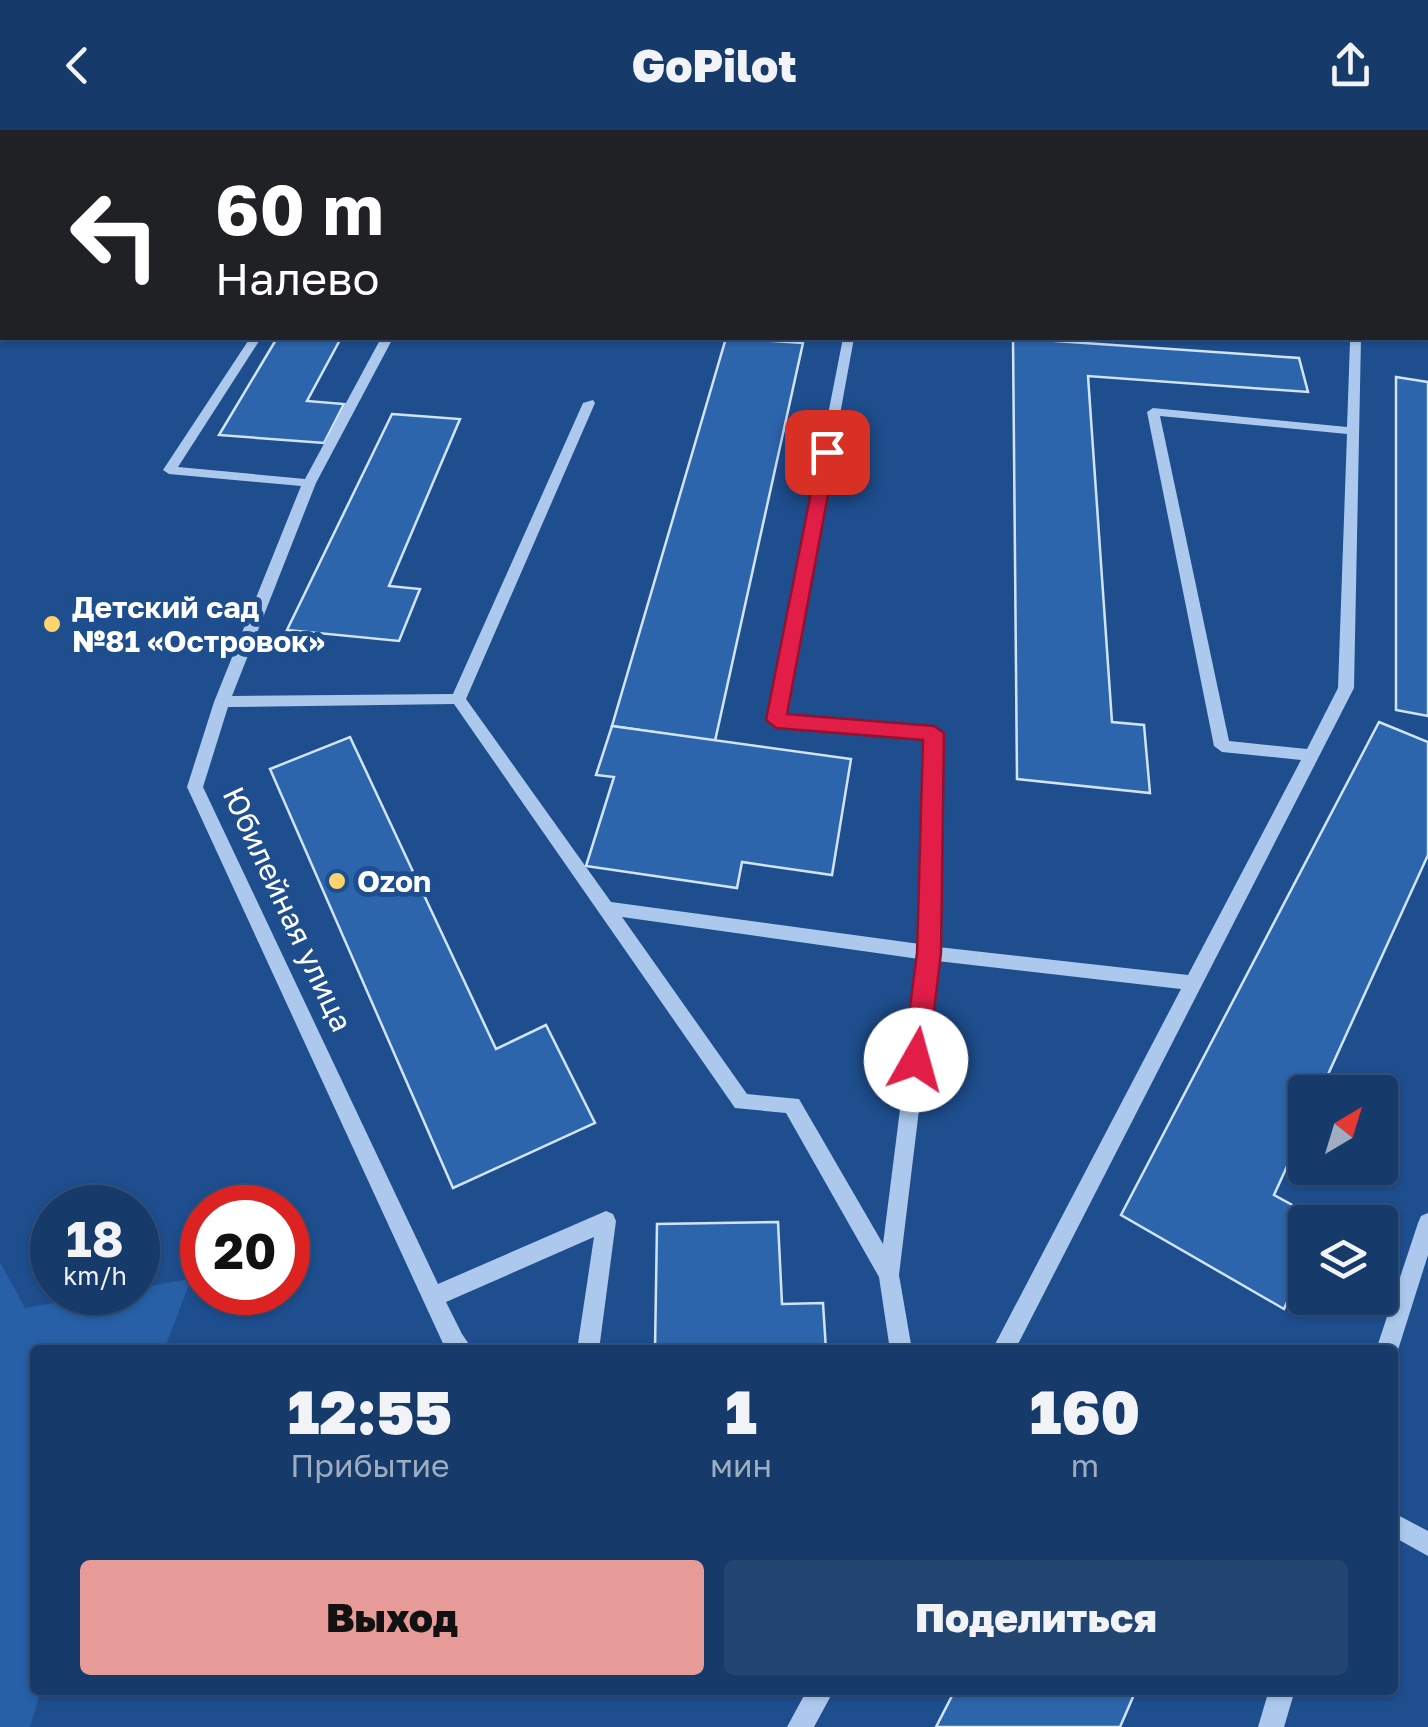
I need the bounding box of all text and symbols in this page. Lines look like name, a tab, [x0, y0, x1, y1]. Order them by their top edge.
icon: back	[50, 38, 105, 93]
text: GoPilot	[631, 38, 797, 92]
icon: share	[1323, 38, 1378, 93]
text: 60 m	[215, 166, 384, 250]
icon: left	[50, 170, 180, 300]
text: Налево	[215, 251, 379, 305]
pin	[785, 410, 870, 495]
icon: arrive	[800, 425, 855, 480]
place label: Детский сад №81 «Островок»	[72, 589, 325, 659]
marker: Детский сад №81 «Островок»	[41, 613, 63, 635]
street label: Юбилейная улица	[216, 781, 360, 1037]
place label: Ozon	[357, 863, 431, 899]
marker: Ozon	[326, 870, 348, 892]
position arrow	[864, 1008, 968, 1112]
north arrow	[1288, 1075, 1398, 1185]
map controls	[1288, 1075, 1398, 1315]
speed limit sign: 20	[180, 1185, 310, 1315]
button: layers	[1288, 1205, 1398, 1315]
text: 18	[66, 1208, 124, 1268]
text: km/h	[63, 1260, 127, 1291]
text: 12:55	[288, 1375, 452, 1447]
text: 1	[725, 1375, 757, 1447]
text: 160	[1030, 1375, 1140, 1447]
text: Прибытие	[290, 1446, 450, 1484]
text: мин	[710, 1446, 772, 1484]
text: m	[1071, 1446, 1099, 1484]
button: Выход	[80, 1560, 704, 1675]
button: Поделиться	[724, 1560, 1348, 1675]

